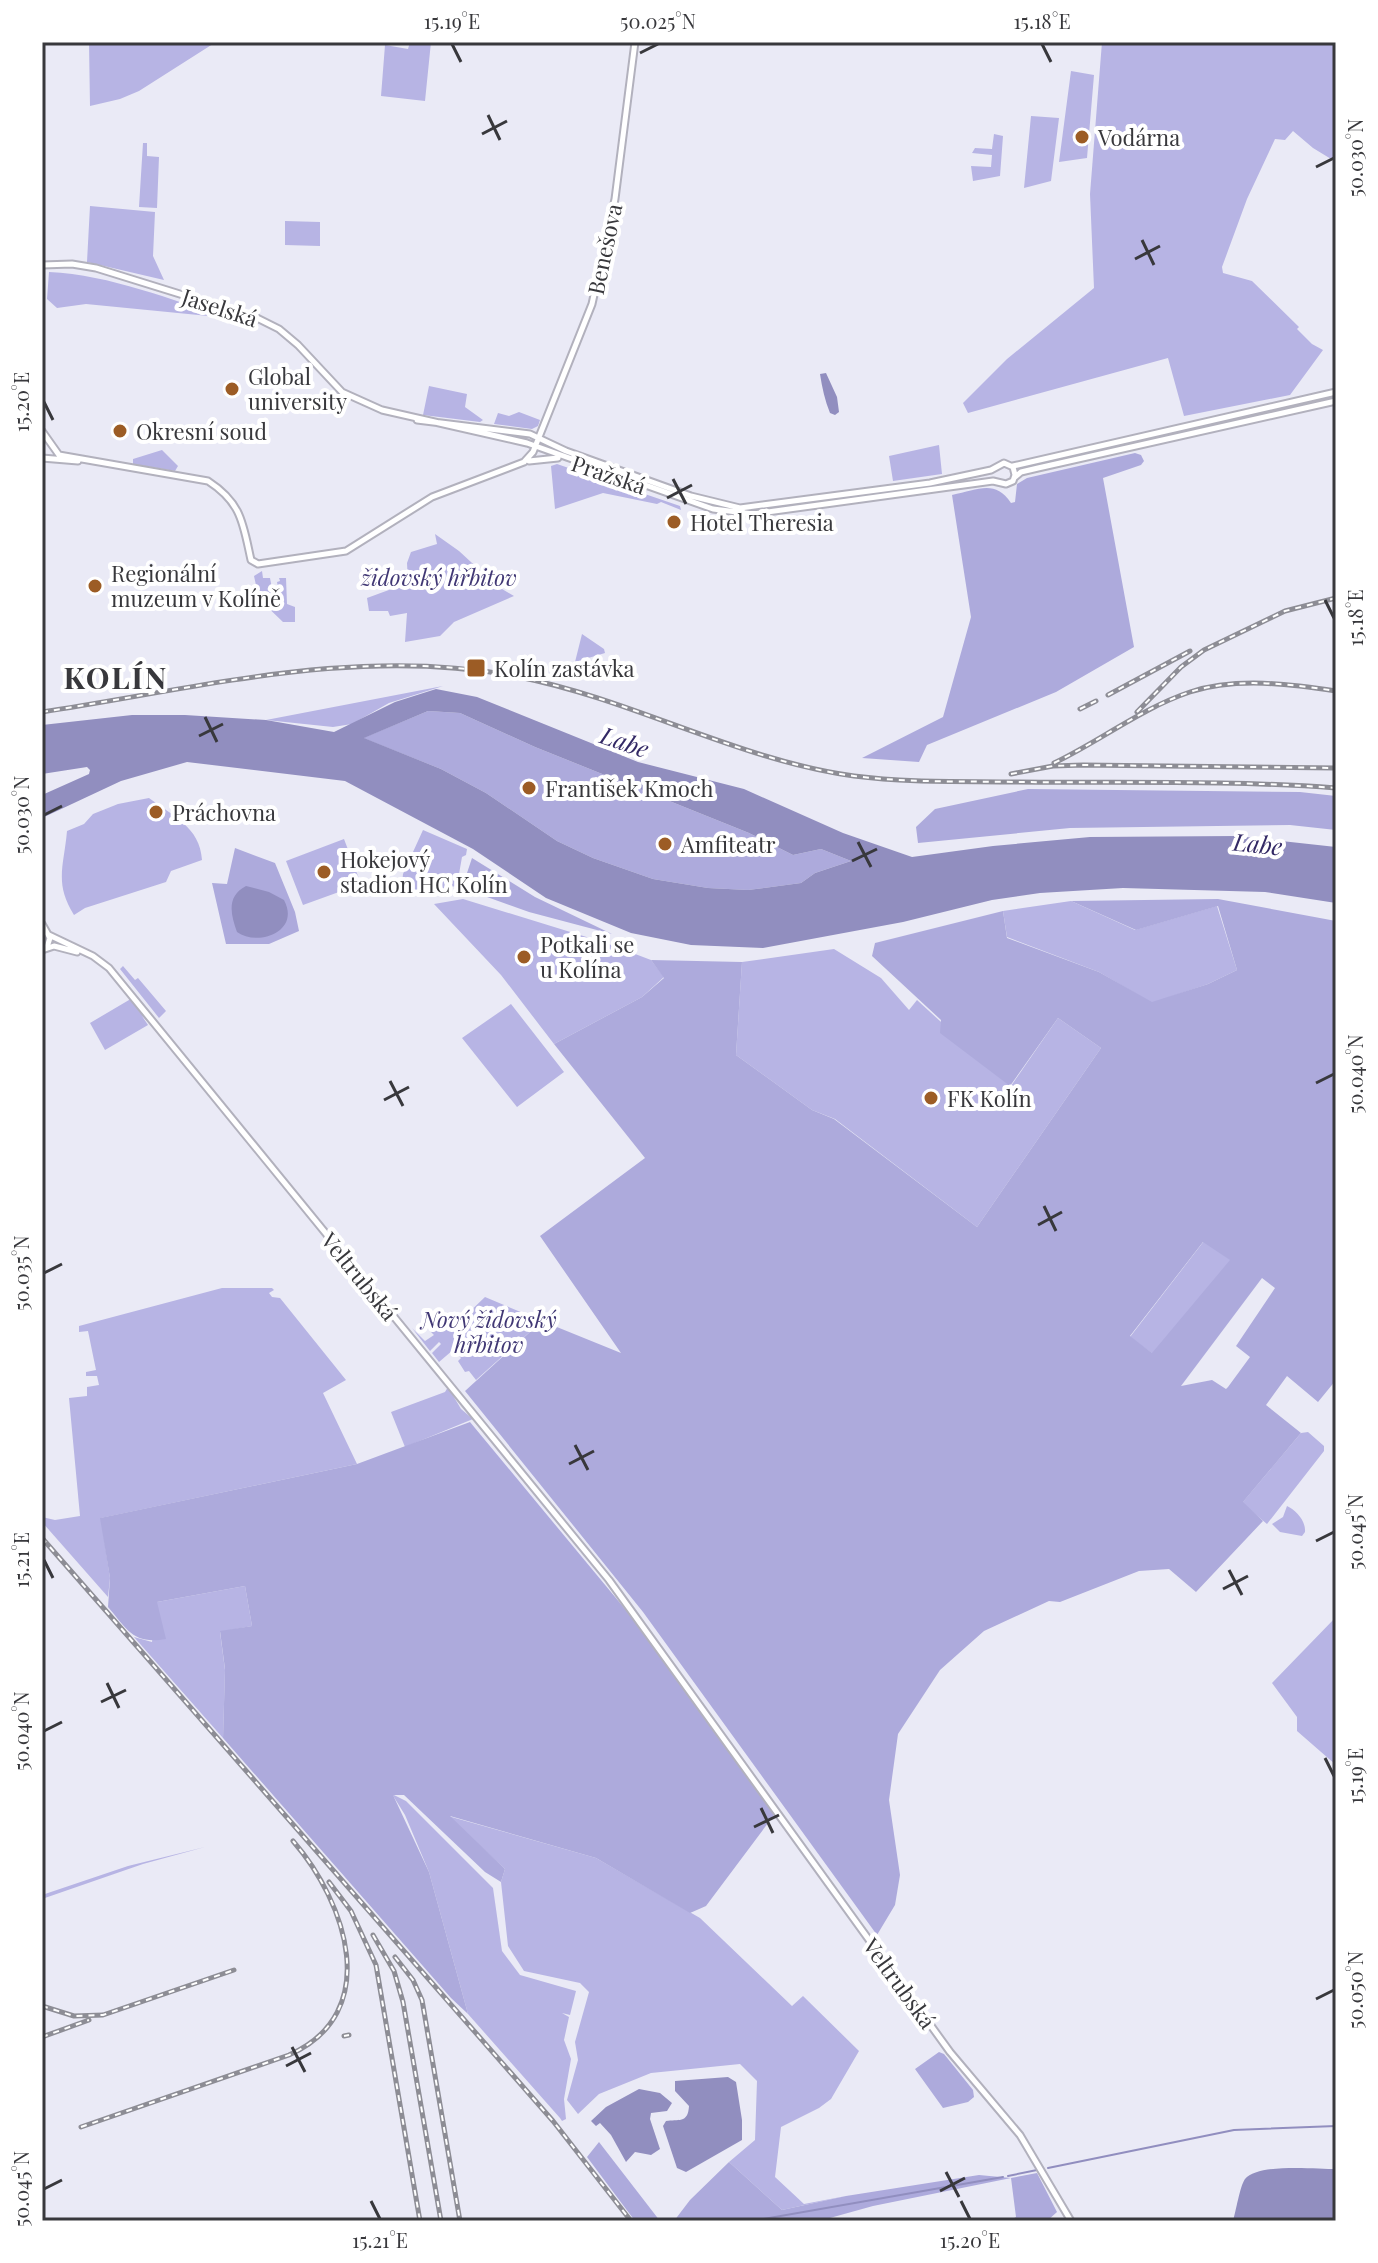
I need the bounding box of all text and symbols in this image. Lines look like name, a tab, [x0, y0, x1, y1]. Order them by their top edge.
text: 15.19°E	[424, 7, 480, 34]
text: 50.025°N	[620, 7, 696, 34]
text: 15.18°E	[1013, 7, 1071, 34]
text: 50.030°N	[1341, 119, 1368, 197]
place label: Vodárna	[1097, 122, 1180, 152]
marker: Vodárna	[1073, 128, 1091, 146]
street label: Benešova	[580, 201, 628, 297]
street label: Jaselská	[178, 280, 262, 333]
place label: Global university	[248, 361, 347, 416]
text: 15.20°E	[7, 372, 34, 432]
marker: Global university	[223, 380, 241, 398]
place label: Okresní soud	[136, 416, 267, 446]
marker: Okresní soud	[111, 422, 129, 440]
street label: Pražská	[568, 447, 650, 501]
place label: Hotel Theresia	[690, 507, 834, 537]
marker: Hotel Theresia	[665, 513, 683, 531]
place label: Regionální muzeum v Kolíně	[111, 558, 281, 613]
park label: židovský hřbitov	[360, 562, 517, 592]
marker: Regionální muzeum v Kolíně	[86, 577, 104, 595]
text: 15.18°E	[1341, 589, 1368, 647]
place label: Kolín zastávka	[494, 653, 635, 683]
district label: KOLÍN	[63, 657, 169, 697]
marker: Kolín zastávka	[465, 657, 487, 679]
water label: Labe	[596, 718, 653, 764]
place label: František Kmoch	[545, 773, 714, 803]
text: 50.030°N	[7, 776, 34, 854]
marker: František Kmoch	[520, 779, 538, 797]
place label: Práchovna	[172, 797, 276, 827]
marker: Práchovna	[147, 803, 165, 821]
water label: Labe	[1231, 824, 1284, 861]
place label: Amfiteatr	[680, 829, 776, 859]
marker: Amfiteatr	[656, 835, 674, 853]
place label: Hokejový stadion HC Kolín	[340, 844, 508, 899]
marker: Hokejový stadion HC Kolín	[315, 863, 333, 881]
place label: Potkali se u Kolína	[540, 929, 635, 984]
marker: Potkali se u Kolína	[515, 948, 533, 966]
text: 50.040°N	[1341, 1034, 1368, 1114]
place label: FK Kolín	[947, 1083, 1032, 1113]
marker: FK Kolín	[922, 1089, 940, 1107]
street label: Veltrubská	[315, 1225, 405, 1326]
text: 50.035°N	[7, 1235, 34, 1311]
park label: Nový židovský hřbitov	[419, 1304, 557, 1359]
text: 50.045°N	[1341, 1494, 1368, 1570]
text: 15.21°E	[7, 1532, 34, 1588]
text: 50.040°N	[7, 1691, 34, 1771]
text: 15.19°E	[1341, 1748, 1368, 1804]
street label: Veltrubská	[856, 1931, 943, 2034]
text: 50.050°N	[1341, 1951, 1368, 2029]
text: 50.045°N	[7, 2151, 34, 2227]
text: 15.21°E	[352, 2226, 408, 2253]
text: 15.20°E	[940, 2226, 1000, 2253]

